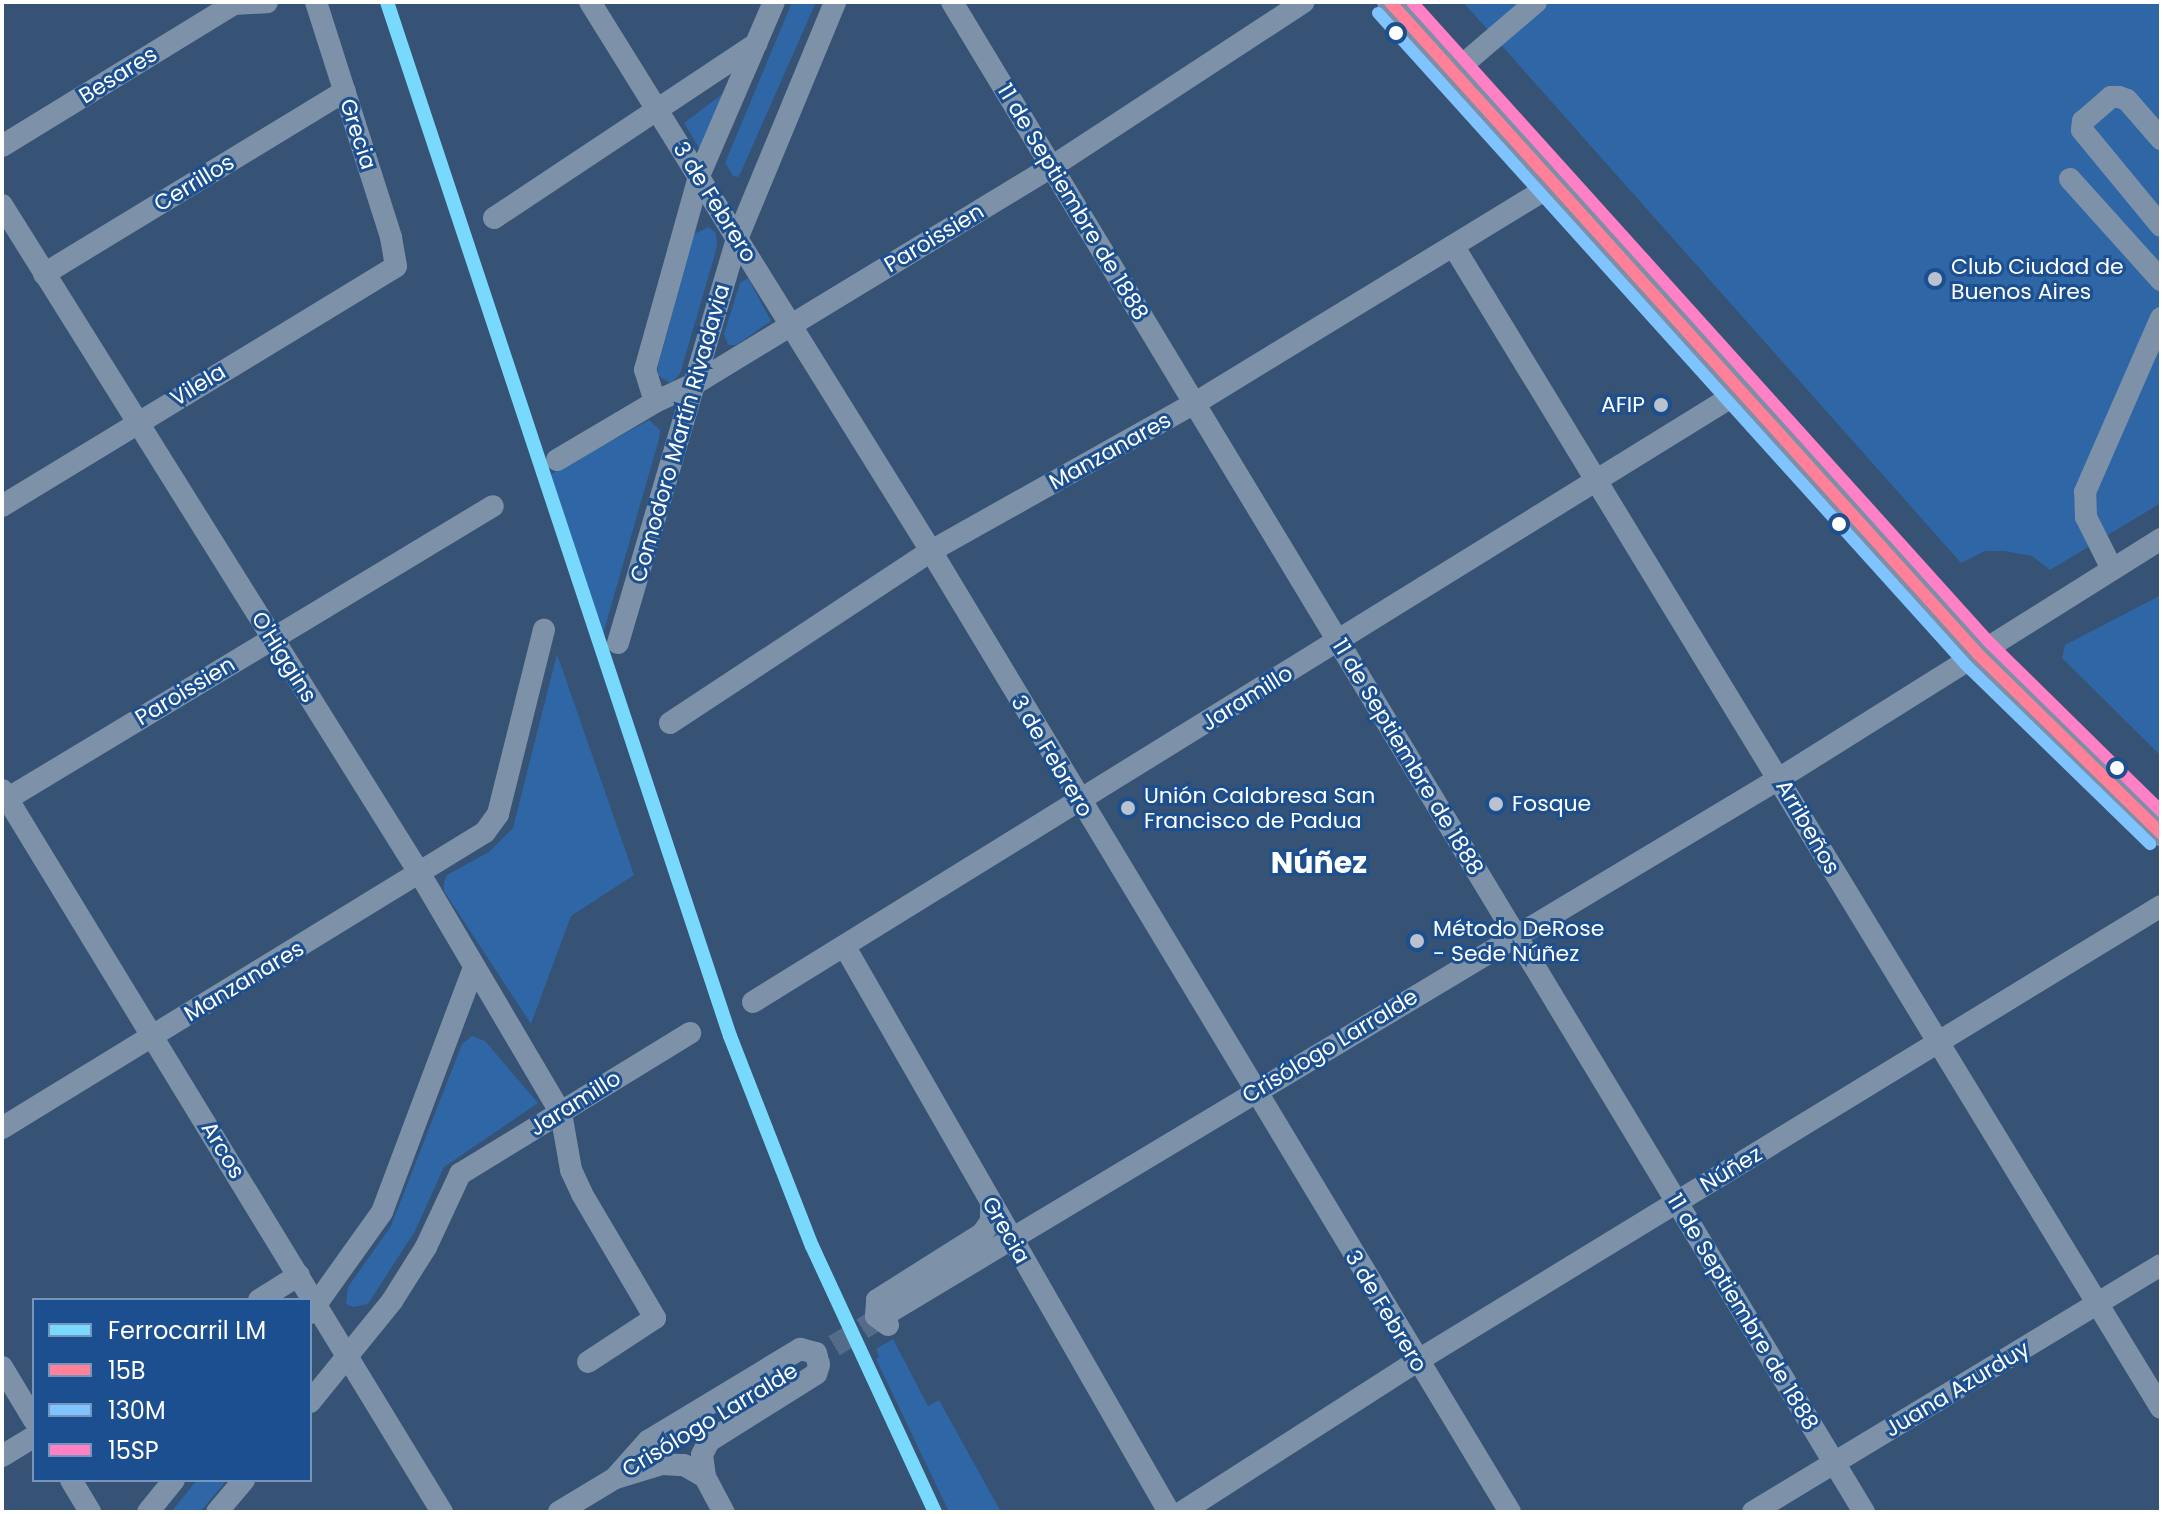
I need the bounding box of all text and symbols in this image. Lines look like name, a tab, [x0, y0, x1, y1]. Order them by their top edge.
unlabelled marker	[1388, 25, 1404, 41]
street label: Besares	[74, 41, 162, 109]
street label: 11 de Septiembre de 1888	[992, 79, 1154, 325]
street label: Grecia	[334, 95, 382, 173]
street label: 3 de Febrero	[668, 137, 762, 267]
street label: Cerrillos	[149, 149, 239, 217]
street label: Paroissien	[879, 198, 989, 278]
place label: Club Ciudad de Buenos Aires	[1951, 253, 2124, 304]
marker: Club Ciudad de Buenos Aires	[1926, 270, 1944, 288]
street label: Comodoro Martín Rivadavia	[625, 281, 735, 585]
street label: Vilela	[166, 358, 230, 412]
place label: AFIP	[1601, 392, 1645, 418]
marker: AFIP	[1652, 396, 1670, 414]
street label: Manzanares	[1045, 407, 1175, 495]
unlabelled marker	[1831, 516, 1847, 532]
street label: O'Higgins	[246, 607, 322, 707]
street label: 11 de Septiembre de 1888	[1327, 634, 1489, 880]
street label: Paroissien	[130, 651, 240, 731]
street label: Jaramillo	[1197, 660, 1297, 736]
street label: 3 de Febrero	[1005, 691, 1099, 821]
unlabelled marker	[2109, 760, 2125, 776]
street label: Arribeños	[1770, 775, 1846, 879]
place label: Unión Calabresa San Francisco de Padua	[1144, 782, 1375, 834]
place label: Fosque	[1512, 791, 1591, 817]
marker: Fosque	[1487, 795, 1505, 813]
marker: Unión Calabresa San Francisco de Padua	[1119, 799, 1137, 817]
district label: Núñez	[1271, 845, 1367, 881]
place label: Método DeRose - Sede Núñez	[1433, 915, 1604, 966]
marker: Método DeRose - Sede Núñez	[1408, 932, 1426, 950]
street label: Manzanares	[179, 935, 309, 1027]
street label: Crisólogo Larralde	[1237, 983, 1423, 1109]
street label: Jaramillo	[525, 1065, 625, 1141]
street label: Arcos	[196, 1117, 250, 1183]
street label: Núñez	[1695, 1140, 1767, 1198]
street label: 11 de Septiembre de 1888	[1662, 1189, 1824, 1435]
street label: Grecia	[976, 1192, 1036, 1268]
street label: 3 de Febrero	[1339, 1246, 1433, 1376]
legend	[32, 1298, 312, 1482]
text: Ferrocarril LM	[108, 1314, 266, 1347]
street label: Juana Azurduy	[1880, 1335, 2034, 1443]
text: 15B	[108, 1354, 145, 1387]
street label: Crisólogo Larralde	[617, 1357, 803, 1483]
text: 130M	[108, 1394, 166, 1427]
text: 15SP	[108, 1434, 159, 1467]

